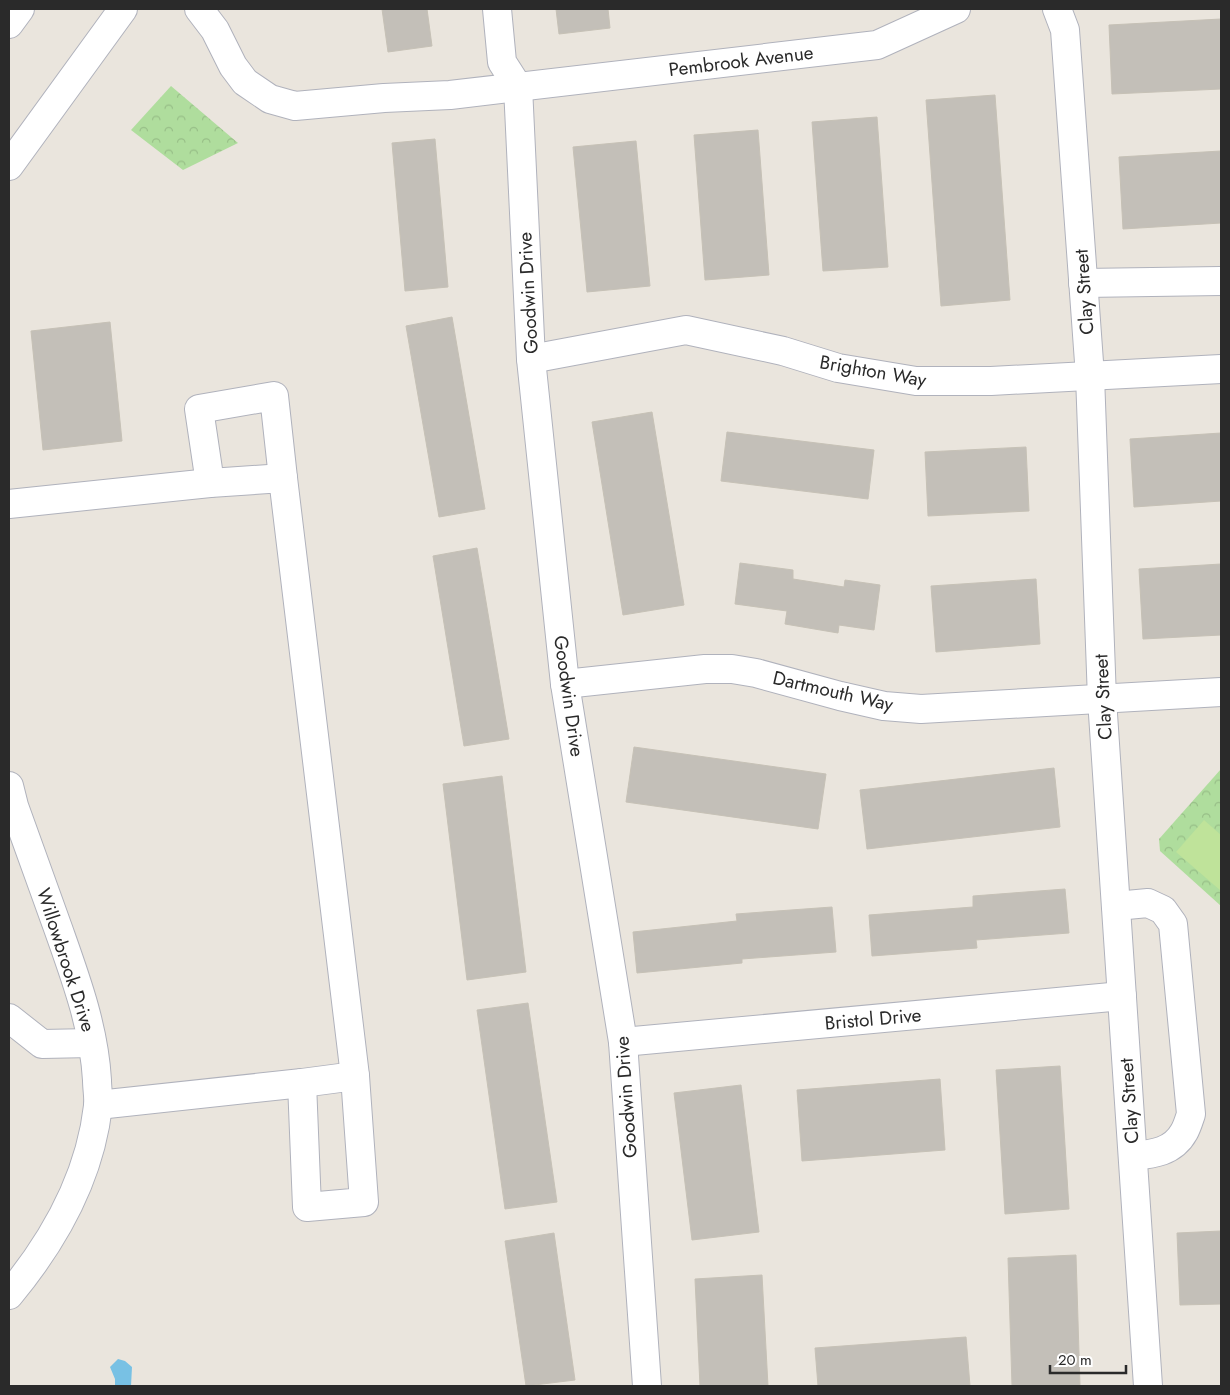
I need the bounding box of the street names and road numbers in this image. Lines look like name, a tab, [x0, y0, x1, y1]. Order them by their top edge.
street label: Pembrook Avenue	[667, 39, 815, 83]
street label: Goodwin Drive	[511, 231, 545, 355]
street label: Clay Street	[1068, 248, 1100, 336]
street label: Brighton Way	[818, 348, 929, 394]
street label: Goodwin Drive	[547, 634, 591, 759]
street label: Clay Street	[1087, 653, 1119, 741]
street label: Dartmouth Way	[770, 664, 897, 718]
street label: Willowbrook Drive	[30, 885, 102, 1036]
street label: Bristol Drive	[824, 1001, 923, 1037]
street label: Goodwin Drive	[608, 1035, 644, 1159]
street label: Clay Street	[1113, 1057, 1145, 1145]

